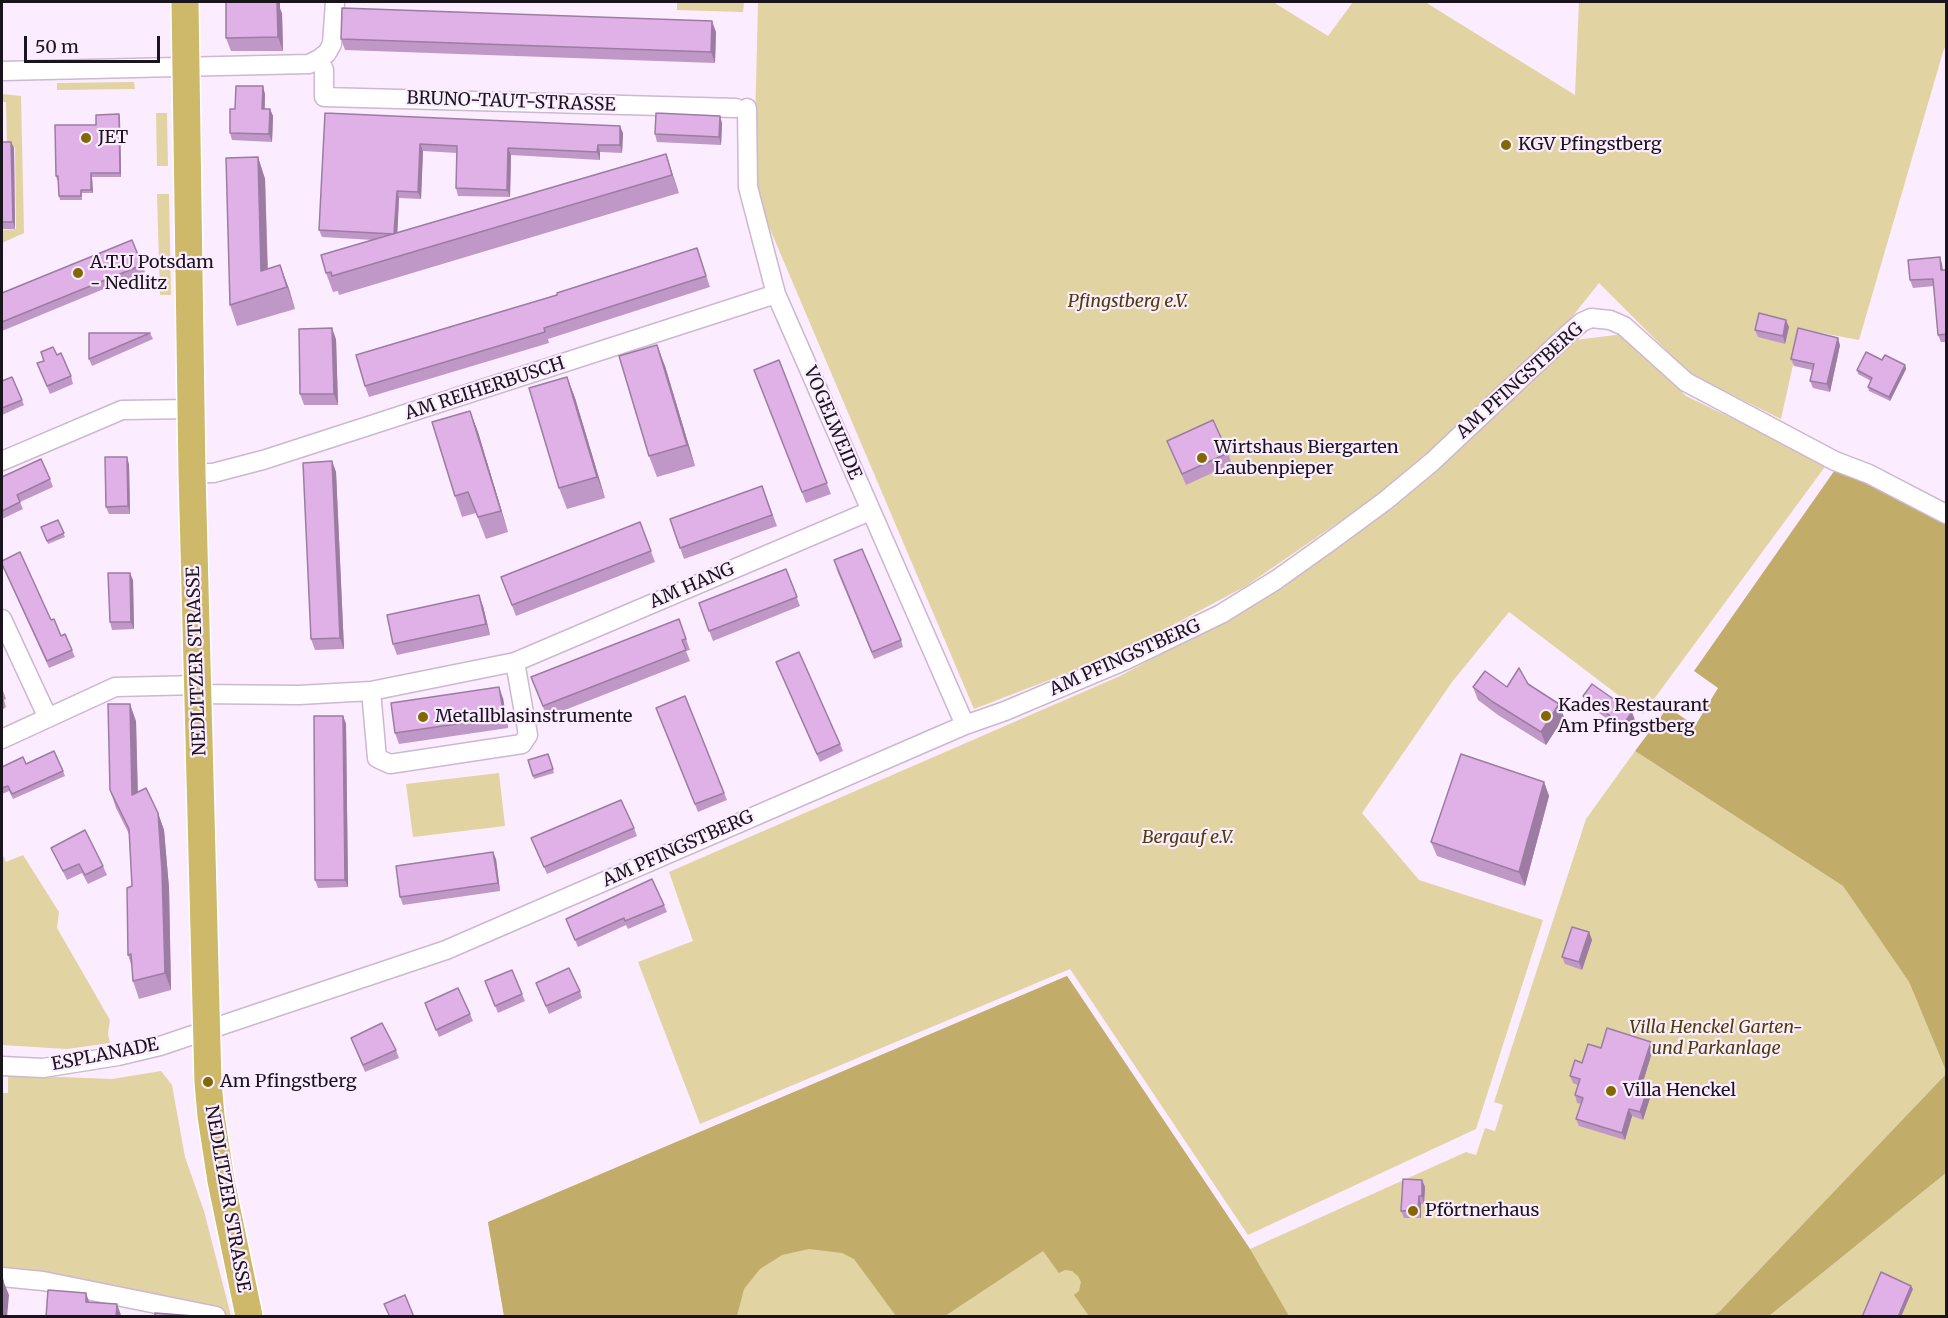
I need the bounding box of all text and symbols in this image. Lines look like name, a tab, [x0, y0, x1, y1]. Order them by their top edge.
scale bar	[27, 24, 164, 62]
text: 50 m	[35, 35, 79, 58]
street label: BRUNO-TAUT-STRASSE	[406, 88, 616, 116]
place label: JET	[98, 127, 128, 149]
marker: JET	[79, 131, 93, 145]
place label: KGV Pfingstberg	[1518, 134, 1662, 156]
marker: KGV Pfingstberg	[1499, 138, 1513, 152]
place label: A.T.U Potsdam - Nedlitz	[90, 252, 214, 294]
marker: A.T.U Potsdam - Nedlitz	[71, 266, 85, 280]
park label: Pfingstberg e.V.	[1068, 291, 1188, 313]
street label: AM PFINGSTBERG	[1452, 319, 1588, 443]
street label: AM REIHERBUSCH	[402, 353, 568, 425]
street label: VOGELWEIDE	[798, 363, 866, 483]
place label: Wirtshaus Biergarten Laubenpieper	[1214, 437, 1399, 480]
marker: Wirtshaus Biergarten Laubenpieper	[1195, 451, 1209, 465]
street label: AM HANG	[647, 559, 737, 613]
street label: NEDLITZER STRASSE	[183, 566, 211, 756]
street label: AM PFINGSTBERG	[1046, 615, 1204, 701]
place label: Kades Restaurant Am Pfingstberg	[1558, 695, 1709, 738]
place label: Metallblasinstrumente	[435, 706, 632, 728]
marker: Kades Restaurant Am Pfingstberg	[1539, 709, 1553, 723]
marker: Metallblasinstrumente	[416, 710, 430, 724]
street label: AM PFINGSTBERG	[599, 806, 757, 892]
park label: Bergauf e.V.	[1142, 827, 1234, 849]
park label: Villa Henckel Garten- und Parkanlage	[1629, 1017, 1803, 1060]
street label: ESPLANADE	[50, 1034, 160, 1076]
place label: Am Pfingstberg	[220, 1071, 357, 1093]
marker: Am Pfingstberg	[201, 1075, 215, 1089]
place label: Villa Henckel	[1623, 1080, 1736, 1102]
marker: Villa Henckel	[1604, 1084, 1618, 1098]
street label: NEDLITZER STRASSE	[200, 1104, 254, 1294]
place label: Pförtnerhaus	[1425, 1200, 1539, 1222]
marker: Pförtnerhaus	[1406, 1204, 1420, 1218]

